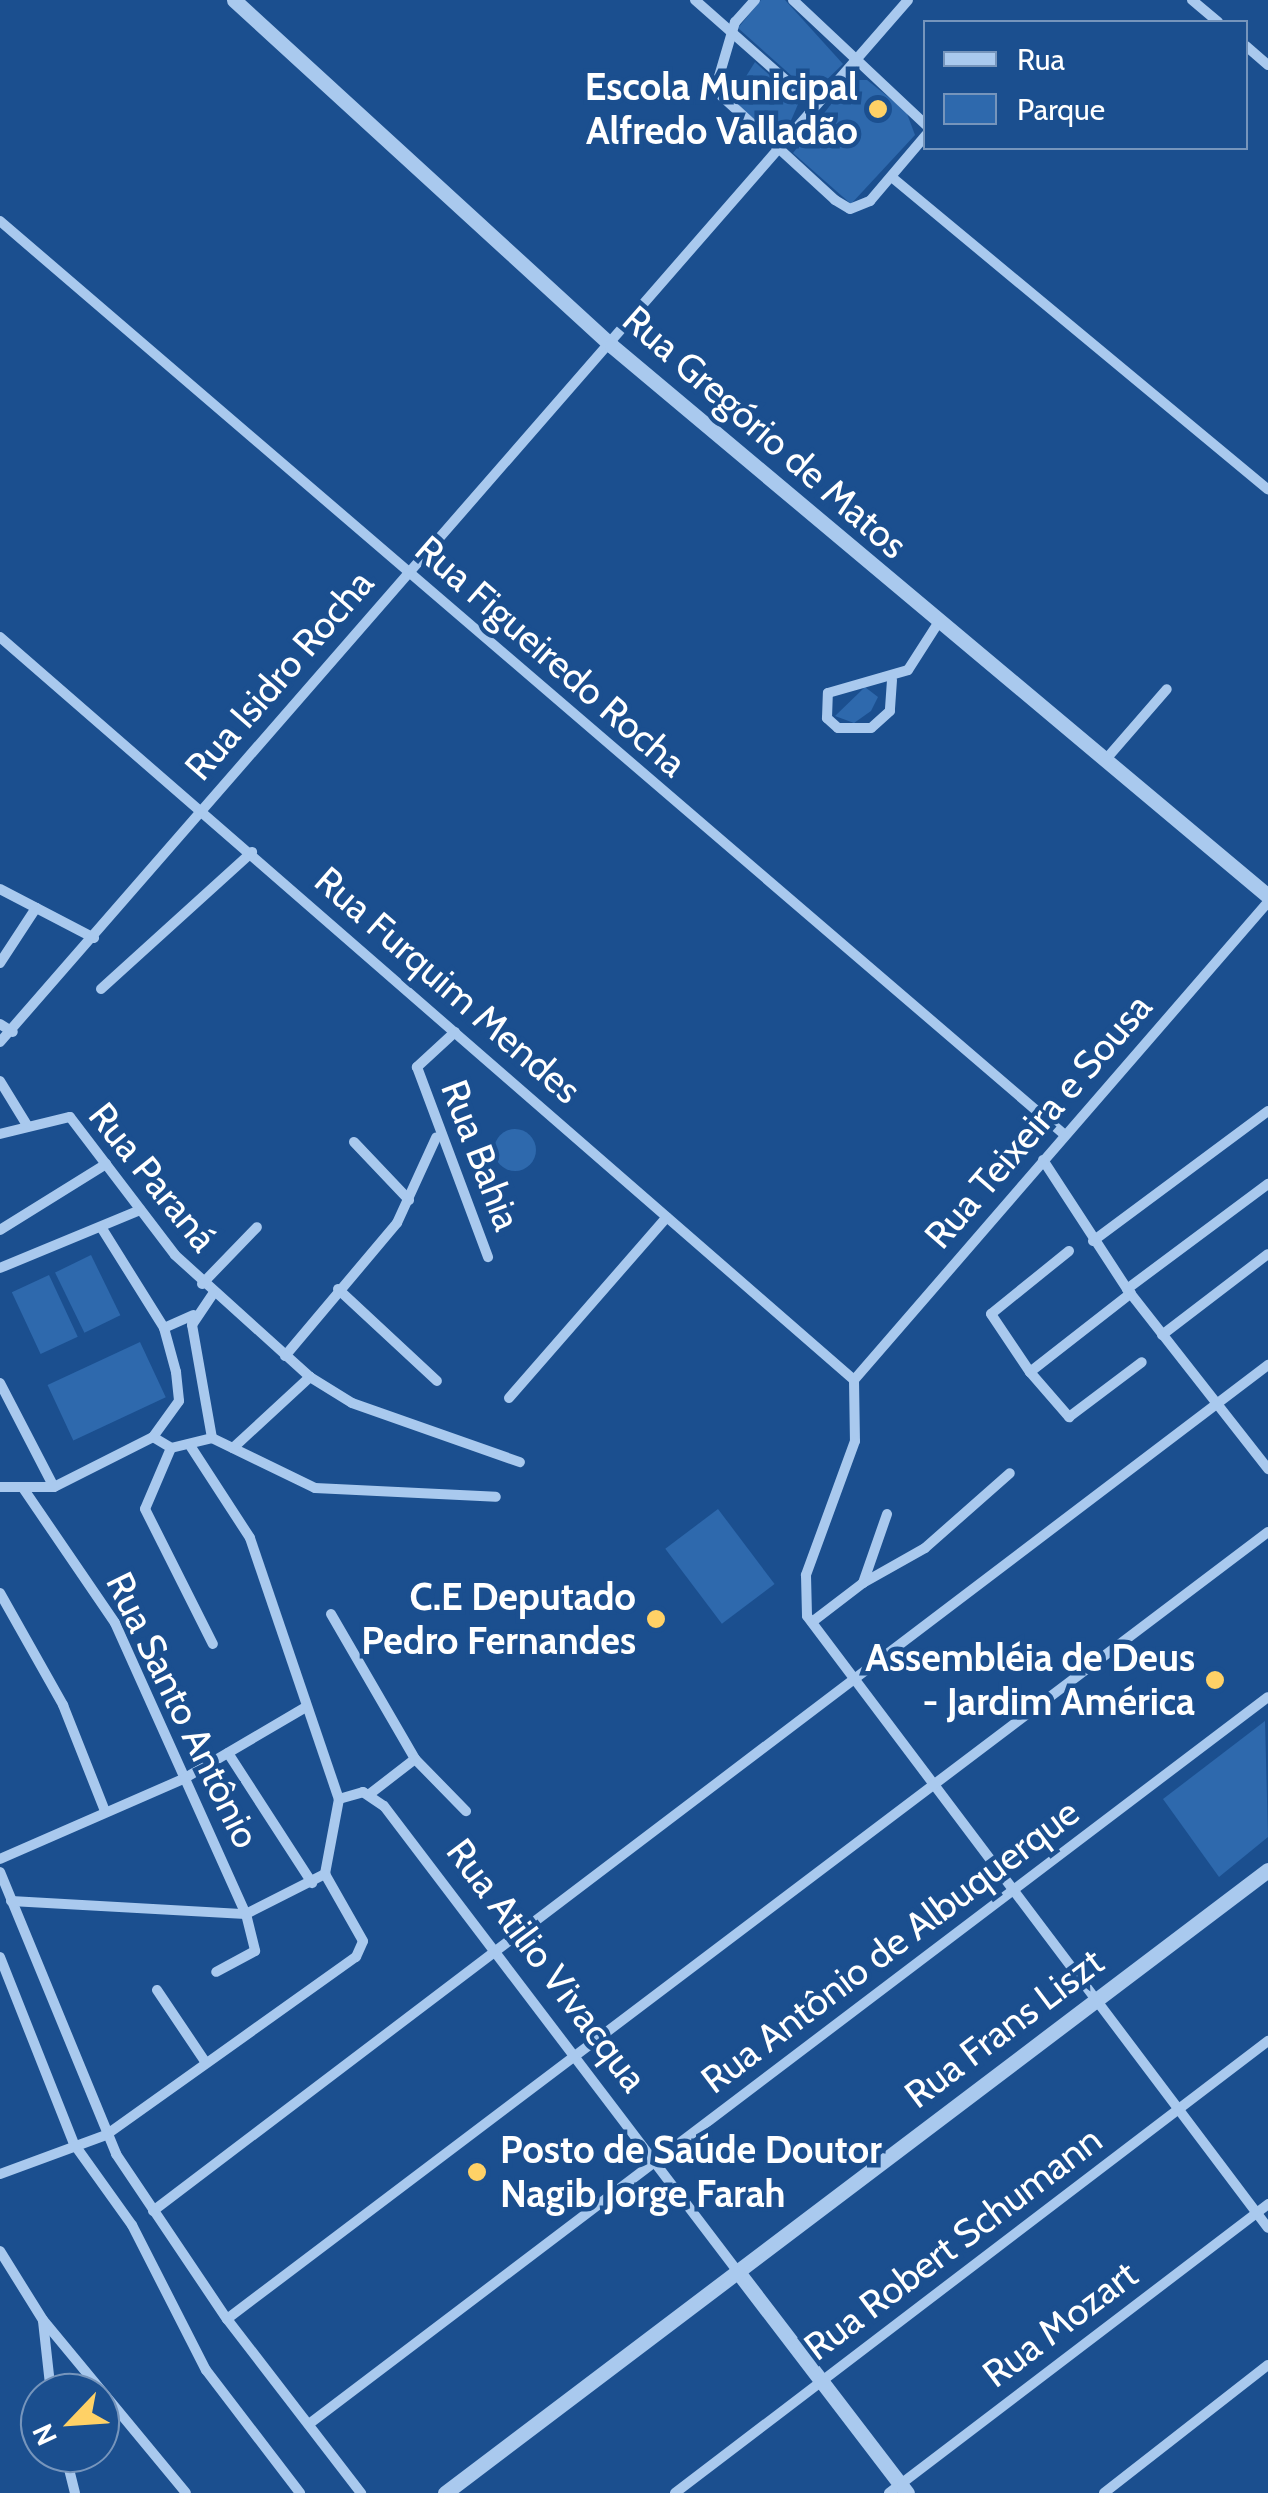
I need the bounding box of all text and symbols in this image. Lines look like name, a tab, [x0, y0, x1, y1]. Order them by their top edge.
legend	[923, 20, 1248, 150]
text: Rua	[1017, 41, 1065, 78]
place label: Escola Municipal Alfredo Valladão	[585, 64, 858, 153]
text: Parque	[1017, 91, 1105, 128]
marker: Escola Municipal Alfredo Valladão	[867, 98, 889, 120]
street label: Rua Gregório de Matos	[614, 296, 916, 568]
street label: Rua Figueiredo Rocha	[406, 526, 696, 786]
street label: Rua Isidro Rocha	[175, 561, 383, 789]
street label: Rua Furquim Mendes	[306, 857, 590, 1113]
street label: Rua Teixeira e Sousa	[915, 984, 1161, 1258]
street label: Rua Bahia	[432, 1074, 530, 1236]
street label: Rua Paraná	[79, 1093, 227, 1261]
street label: Rua Santo Antônio	[97, 1565, 269, 1855]
place label: C.E Deputado Pedro Fernandes	[361, 1574, 636, 1664]
marker: C.E Deputado Pedro Fernandes	[645, 1608, 667, 1630]
place label: Assembléia de Deus - Jardim América	[865, 1635, 1195, 1725]
marker: Assembléia de Deus - Jardim América	[1204, 1669, 1226, 1691]
street label: Rua Antônio de Albuquerque	[692, 1789, 1088, 2103]
street label: Rua Atilio Vivacqua	[437, 1830, 657, 2100]
street label: Rua Frans Liszt	[896, 1939, 1112, 2117]
street label: Rua Robert Schumann	[795, 2116, 1111, 2370]
place label: Posto de Saúde Doutor Nagib Jorge Farah	[500, 2127, 882, 2216]
marker: Posto de Saúde Doutor Nagib Jorge Farah	[464, 2159, 490, 2185]
street label: Rua Mozart	[974, 2251, 1146, 2397]
north arrow	[20, 2373, 120, 2473]
text: N	[25, 2419, 64, 2451]

